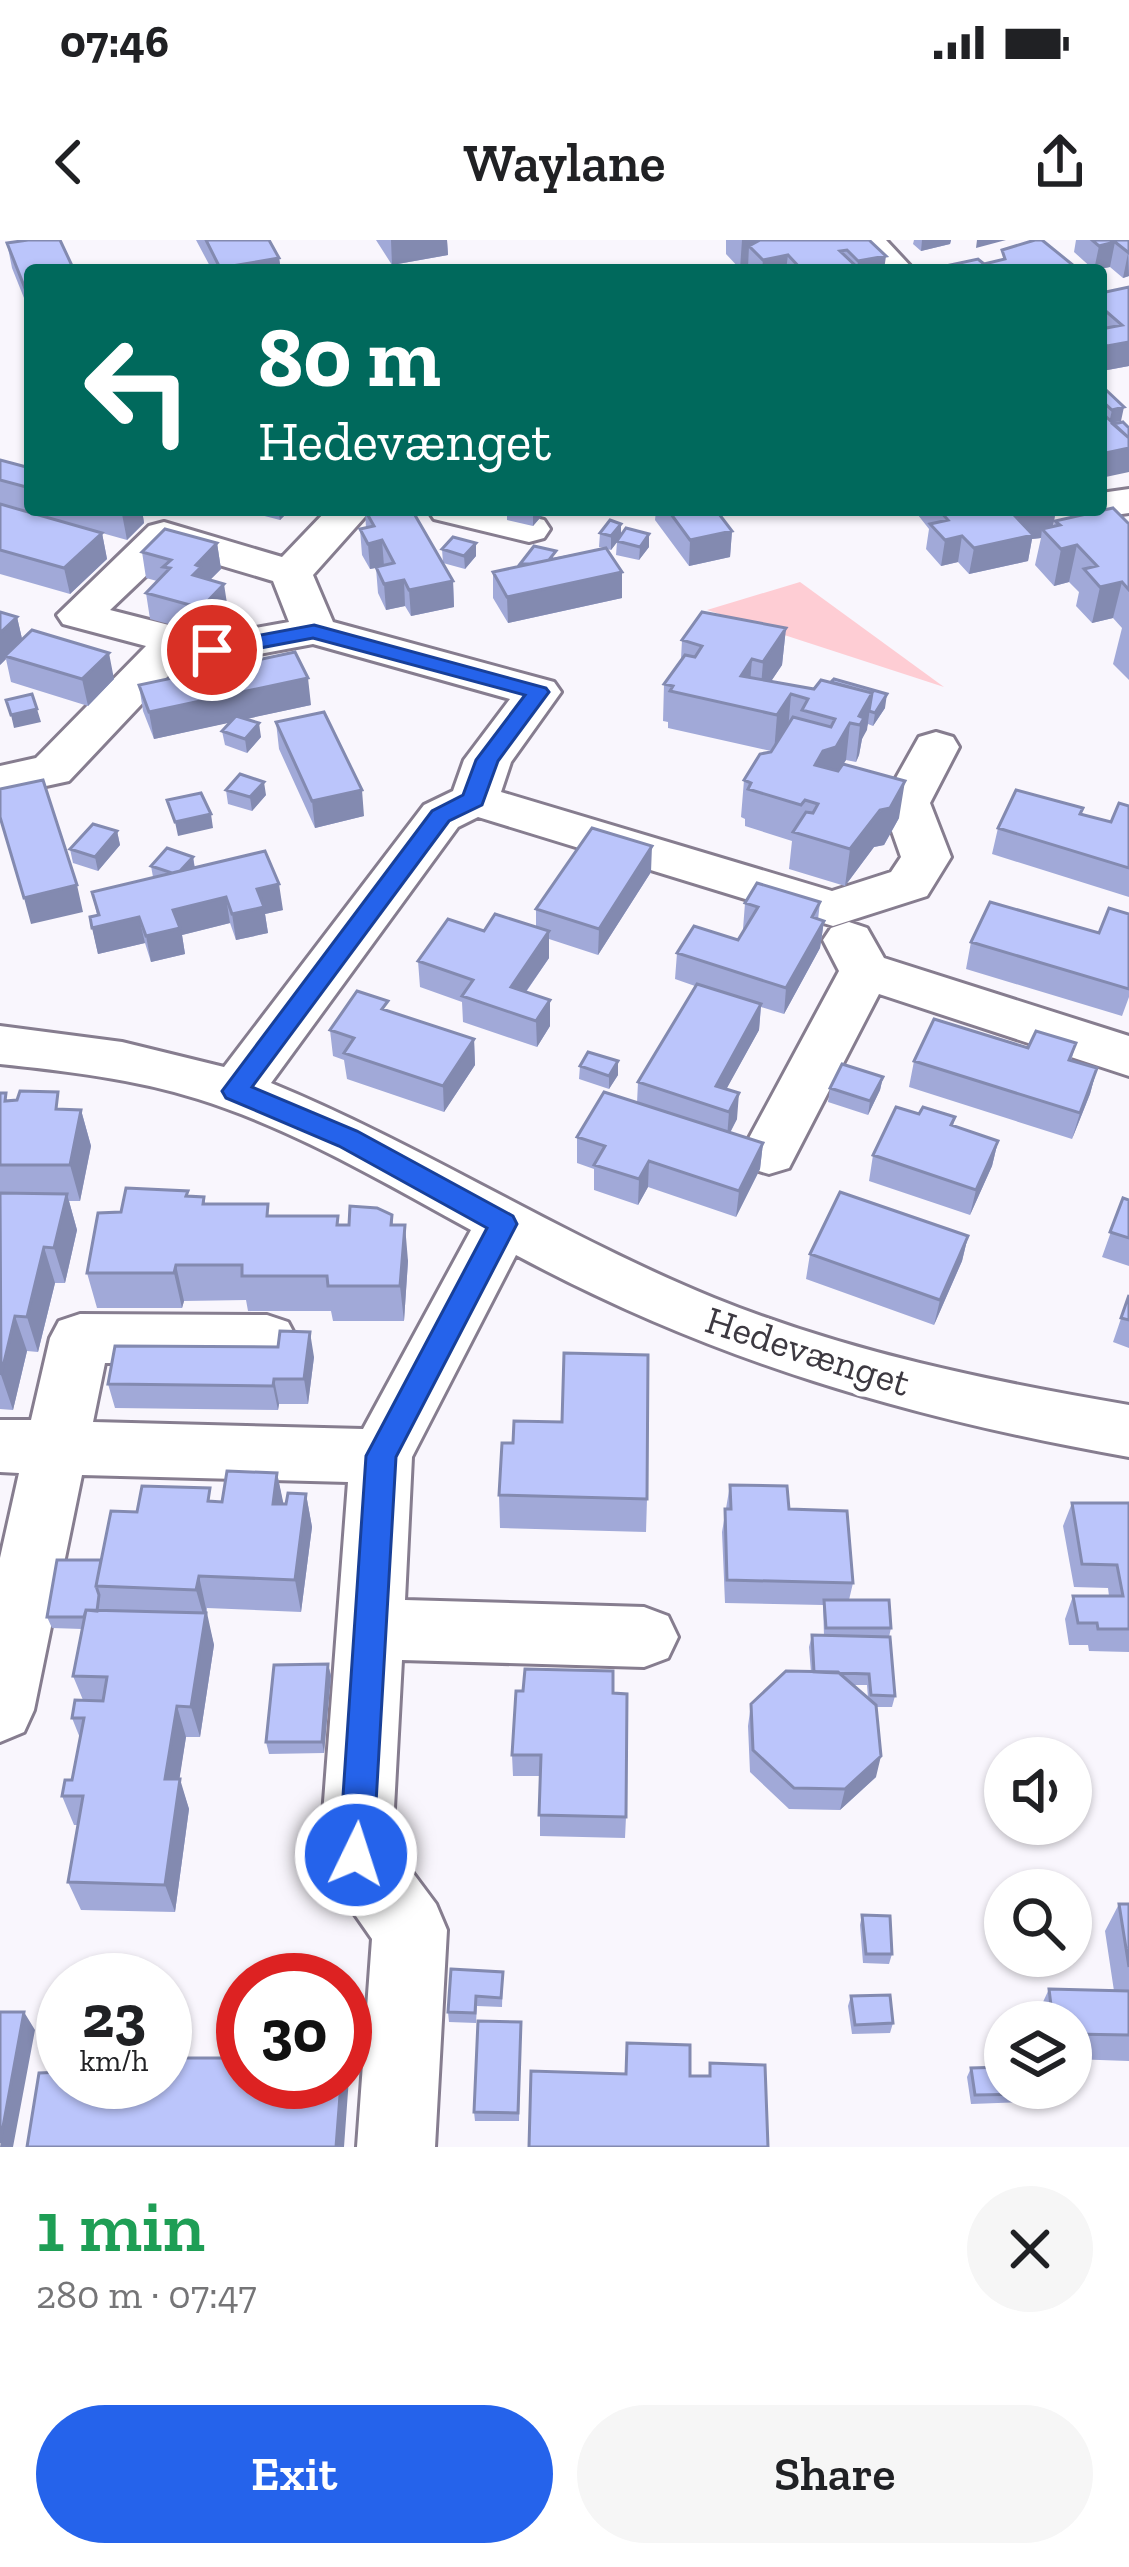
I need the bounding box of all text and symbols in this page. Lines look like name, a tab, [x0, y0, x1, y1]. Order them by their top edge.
text: 07:46	[60, 15, 169, 69]
icon: back	[36, 129, 102, 195]
icon: share	[1027, 129, 1093, 195]
text: Waylane	[463, 130, 666, 195]
text: 80 m	[258, 307, 441, 408]
icon: left	[60, 312, 216, 468]
text: Hedevænget	[258, 409, 551, 474]
pin	[161, 599, 263, 701]
icon: arrive	[179, 617, 245, 683]
street label: Hedevænget	[700, 1296, 917, 1406]
map controls	[984, 1737, 1092, 2109]
button: sound	[984, 1737, 1092, 1845]
position arrow	[293, 1792, 419, 1918]
button: search	[984, 1869, 1092, 1977]
speed limit sign: 30	[216, 1953, 372, 2109]
text: 23	[82, 1980, 146, 2052]
button: layers	[984, 2001, 1092, 2109]
text: km/h	[80, 2043, 148, 2079]
text: 1 min	[36, 2183, 205, 2269]
button: close	[967, 2186, 1093, 2312]
text: 280 m · 07:47	[36, 2271, 257, 2318]
button: Exit	[36, 2405, 553, 2543]
button: Share	[577, 2405, 1093, 2543]

